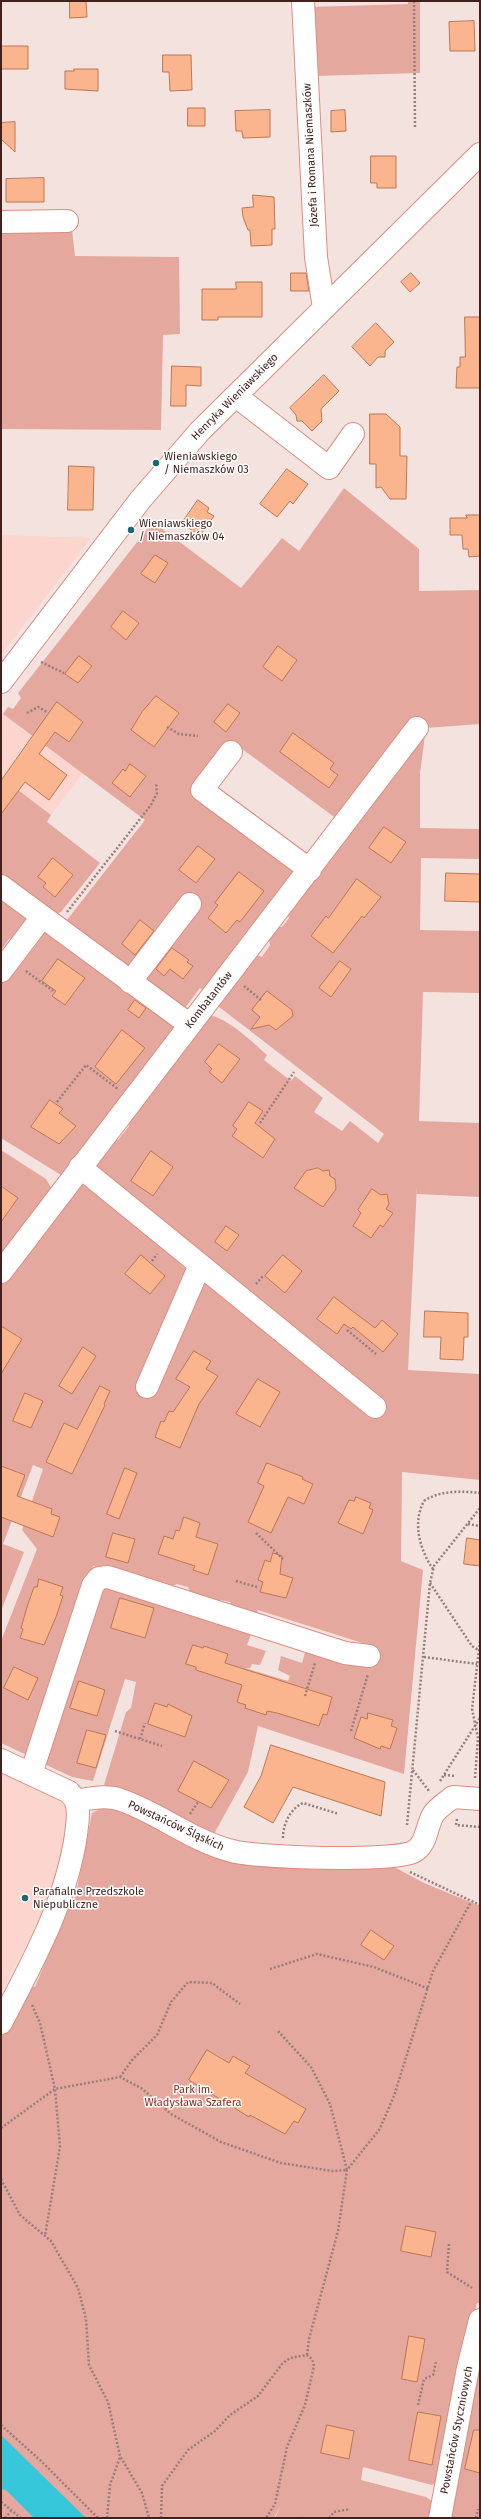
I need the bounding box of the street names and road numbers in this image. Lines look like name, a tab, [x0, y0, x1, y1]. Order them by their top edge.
street label: Józefa i Romana Niemaszków	[301, 83, 321, 227]
street label: Henryka Wieniawskiego	[189, 351, 281, 443]
street label: Kombatantów	[183, 969, 235, 1031]
street label: Powstańców Śląskich	[126, 1798, 226, 1854]
street label: Powstańców Styczniowych	[438, 2365, 476, 2495]

